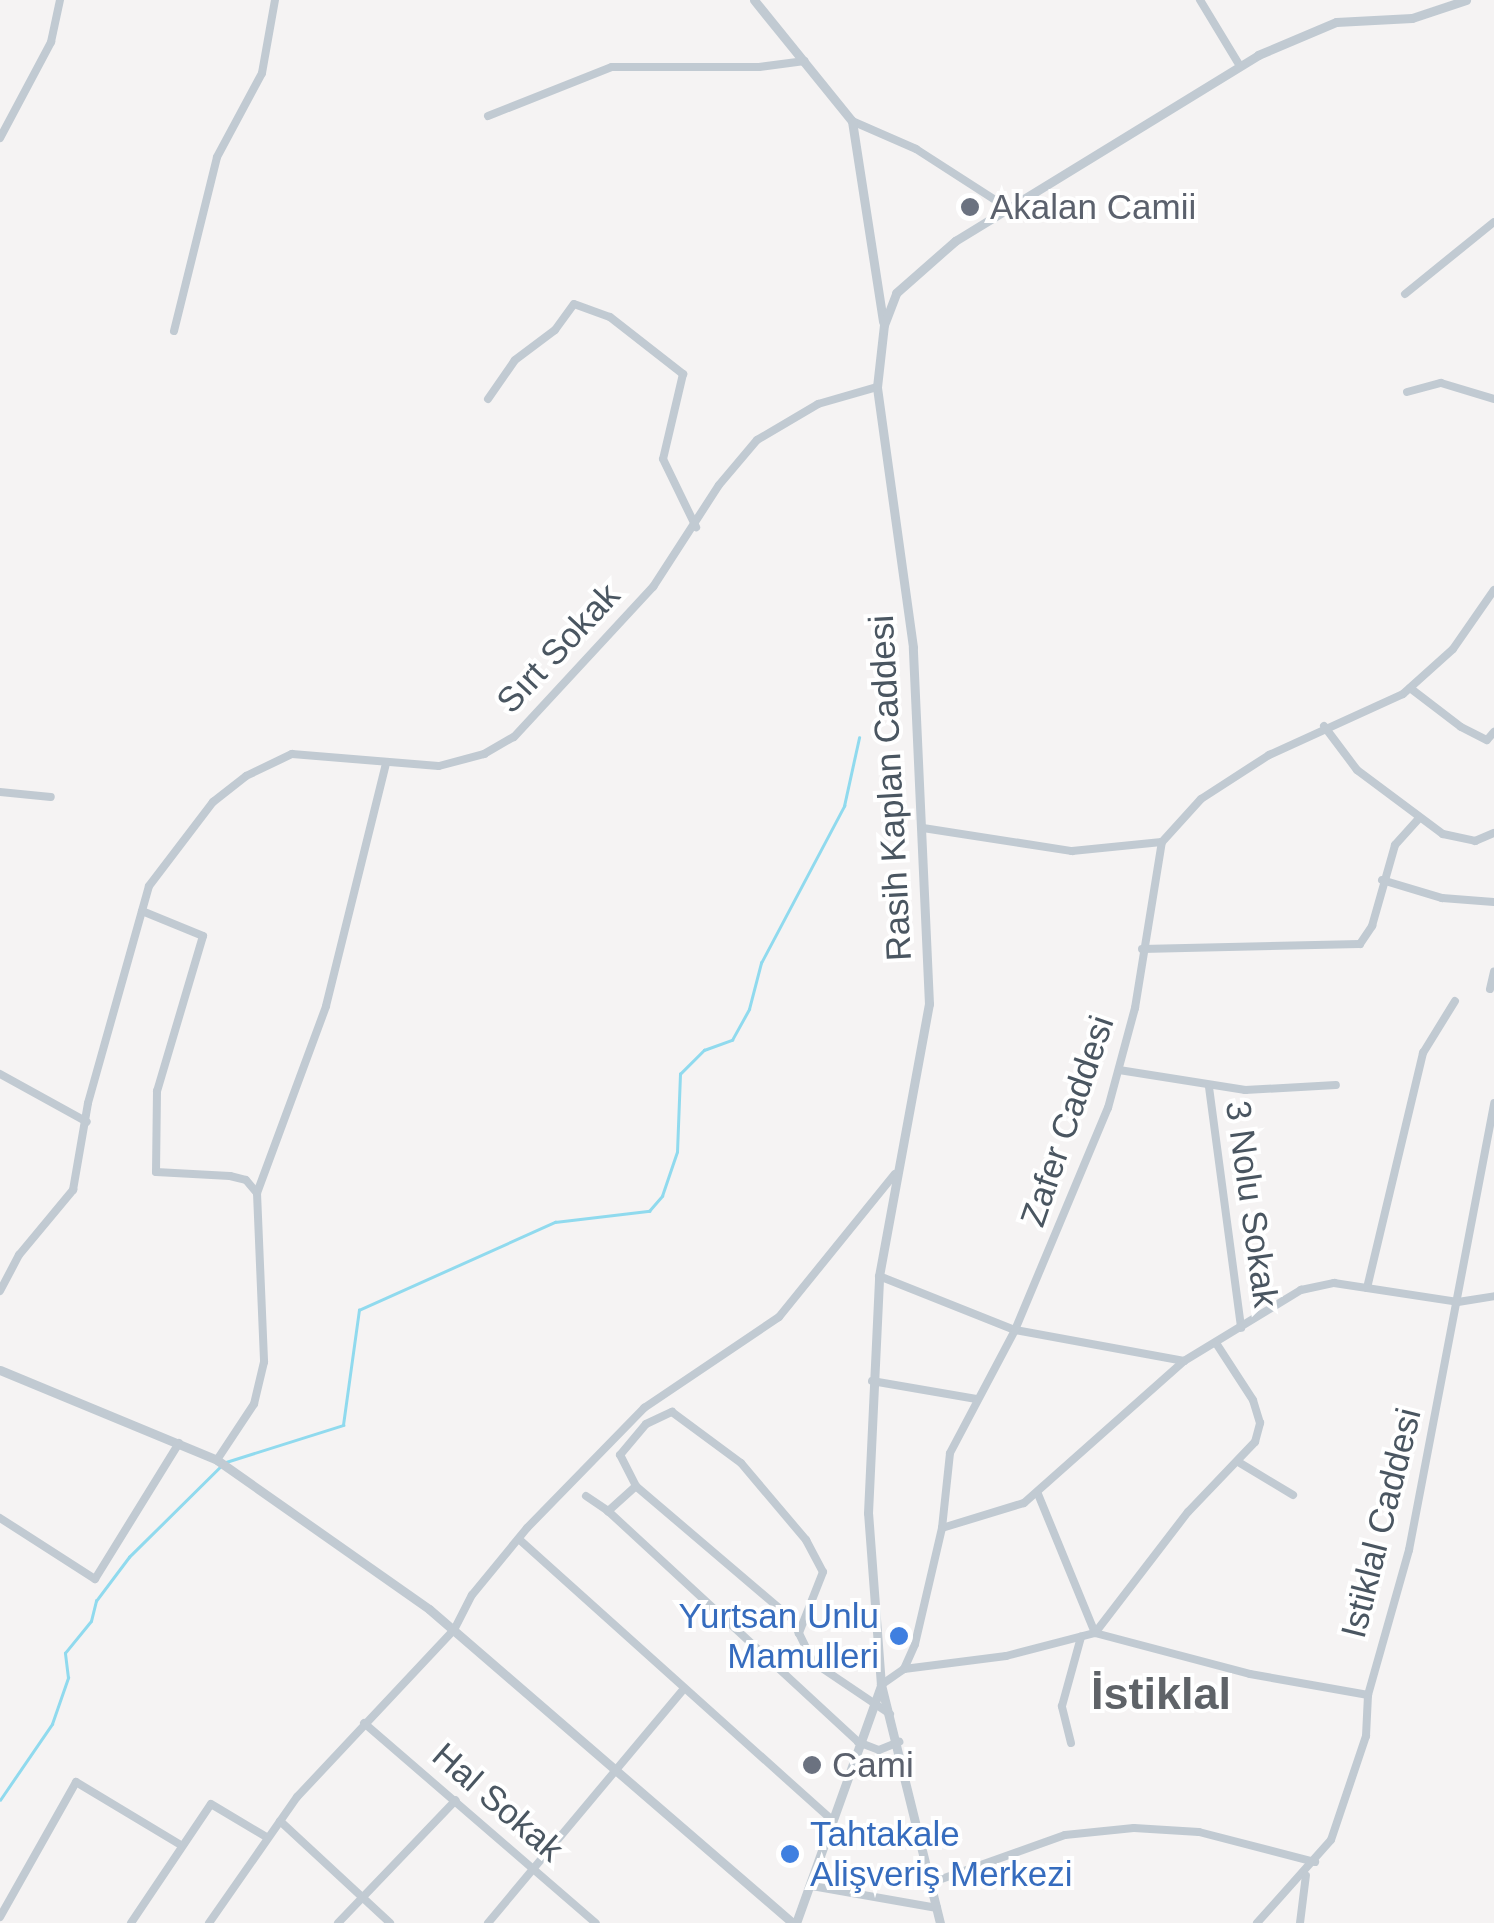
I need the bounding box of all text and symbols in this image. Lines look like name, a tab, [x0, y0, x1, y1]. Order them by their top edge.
place label: Akalan Camii	[990, 186, 1196, 228]
marker: Akalan Camii	[959, 196, 981, 218]
street label: Sırt Sokak	[488, 575, 628, 721]
street label: Rasih Kaplan Caddesi	[860, 614, 920, 962]
street label: Zafer Caddesi	[1011, 1010, 1123, 1232]
street label: 3 Nolu Sokak	[1217, 1098, 1287, 1310]
street label: Istiklal Caddesi	[1332, 1404, 1430, 1642]
place label: Yurtsan Unlu Mamulleri	[679, 1595, 879, 1677]
marker: Yurtsan Unlu Mamulleri	[888, 1625, 910, 1647]
district label: İstiklal	[1091, 1667, 1231, 1721]
street label: Hal Sokak	[424, 1734, 572, 1870]
place label: Cami	[832, 1744, 914, 1786]
marker: Cami	[801, 1754, 823, 1776]
place label: Tahtakale Alişveriş Merkezi	[810, 1813, 1073, 1895]
marker: Tahtakale Alişveriş Merkezi	[779, 1843, 801, 1865]

